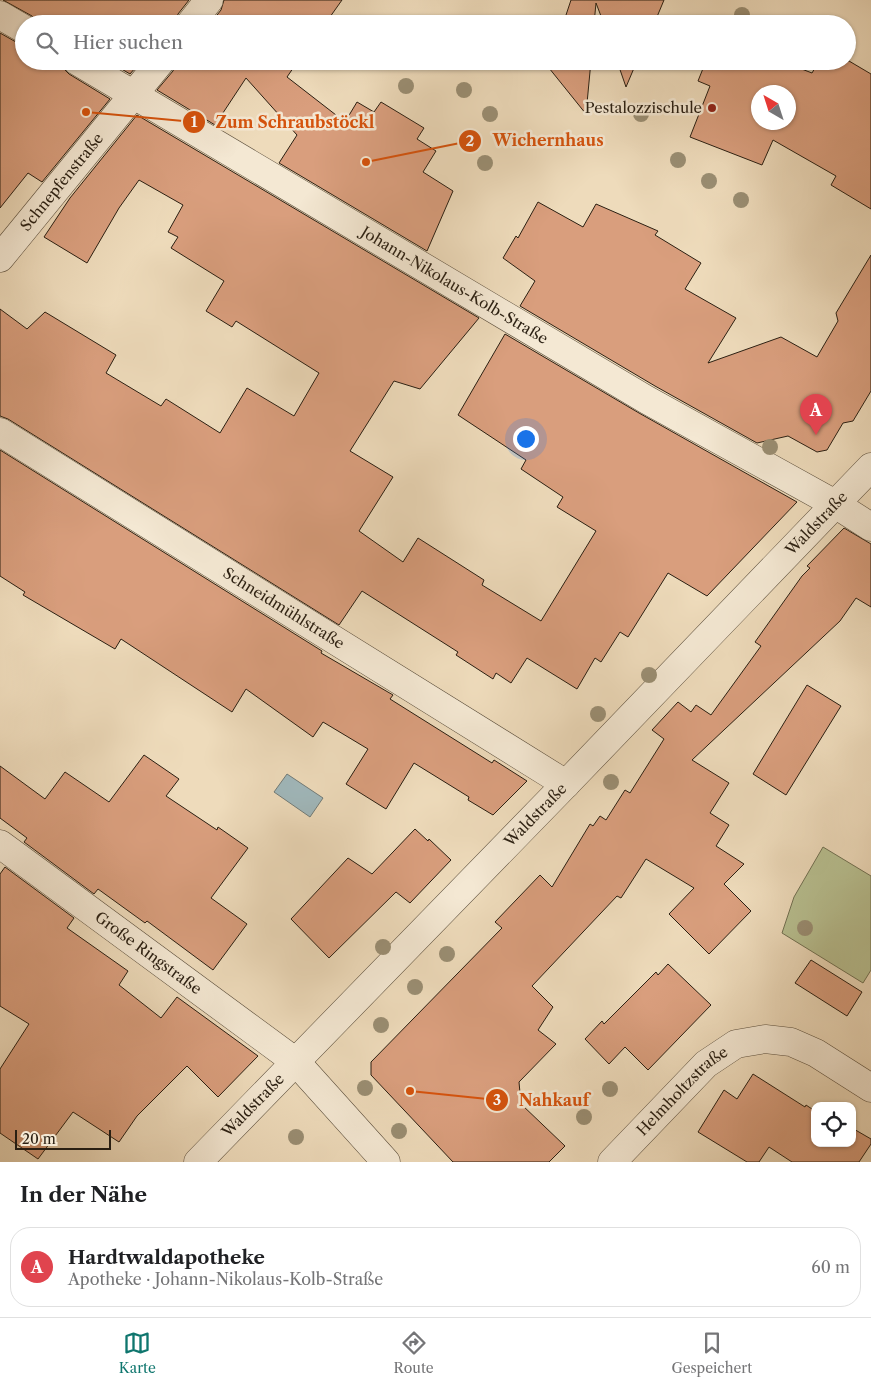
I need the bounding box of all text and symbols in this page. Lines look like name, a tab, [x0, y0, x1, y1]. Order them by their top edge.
search box	[15, 15, 856, 70]
icon: search	[33, 29, 61, 57]
text: Hier suchen	[73, 31, 183, 54]
north arrow	[751, 85, 796, 130]
place label: Pestalozzischule	[585, 98, 702, 117]
marker: Pestalozzischule	[706, 102, 718, 114]
callout: Zum Schraubstöckl	[181, 107, 385, 138]
text: 1	[191, 112, 198, 131]
text: Zum Schraubstöckl	[216, 112, 375, 132]
callout: Wichernhaus	[457, 125, 614, 156]
street label: Schnepfenstraße	[16, 129, 107, 235]
text: Wichernhaus	[491, 130, 604, 150]
text: 2	[466, 131, 475, 150]
street label: Johann-Nikolaus-Kolb-Straße	[356, 221, 552, 348]
pin: A	[800, 394, 832, 435]
your location	[513, 426, 539, 452]
street label: Waldstraße	[780, 487, 851, 560]
street label: Schneidmühlstraße	[220, 563, 348, 653]
street label: Waldstraße	[499, 779, 570, 851]
street label: Große Ringstraße	[91, 907, 206, 998]
street label: Helmholtzstraße	[632, 1042, 731, 1139]
street label: Waldstraße	[217, 1069, 288, 1142]
callout: Nahkauf	[484, 1084, 600, 1115]
text: 3	[493, 1090, 501, 1109]
text: Nahkauf	[519, 1090, 592, 1110]
map controls	[811, 1102, 856, 1147]
button: locate	[811, 1102, 856, 1147]
scale bar	[15, 1127, 111, 1150]
text: 20 m	[22, 1130, 56, 1148]
text: In der Nähe	[20, 1182, 147, 1207]
text: Hardtwaldapotheke	[68, 1246, 265, 1269]
text: A	[31, 1257, 43, 1277]
text: 60 m	[811, 1257, 850, 1277]
text: Apotheke · Johann-Nikolaus-Kolb-Straße	[68, 1269, 383, 1289]
tab: Karte	[119, 1329, 156, 1377]
tab: Route	[394, 1329, 434, 1377]
tab: Gespeichert	[671, 1329, 752, 1377]

